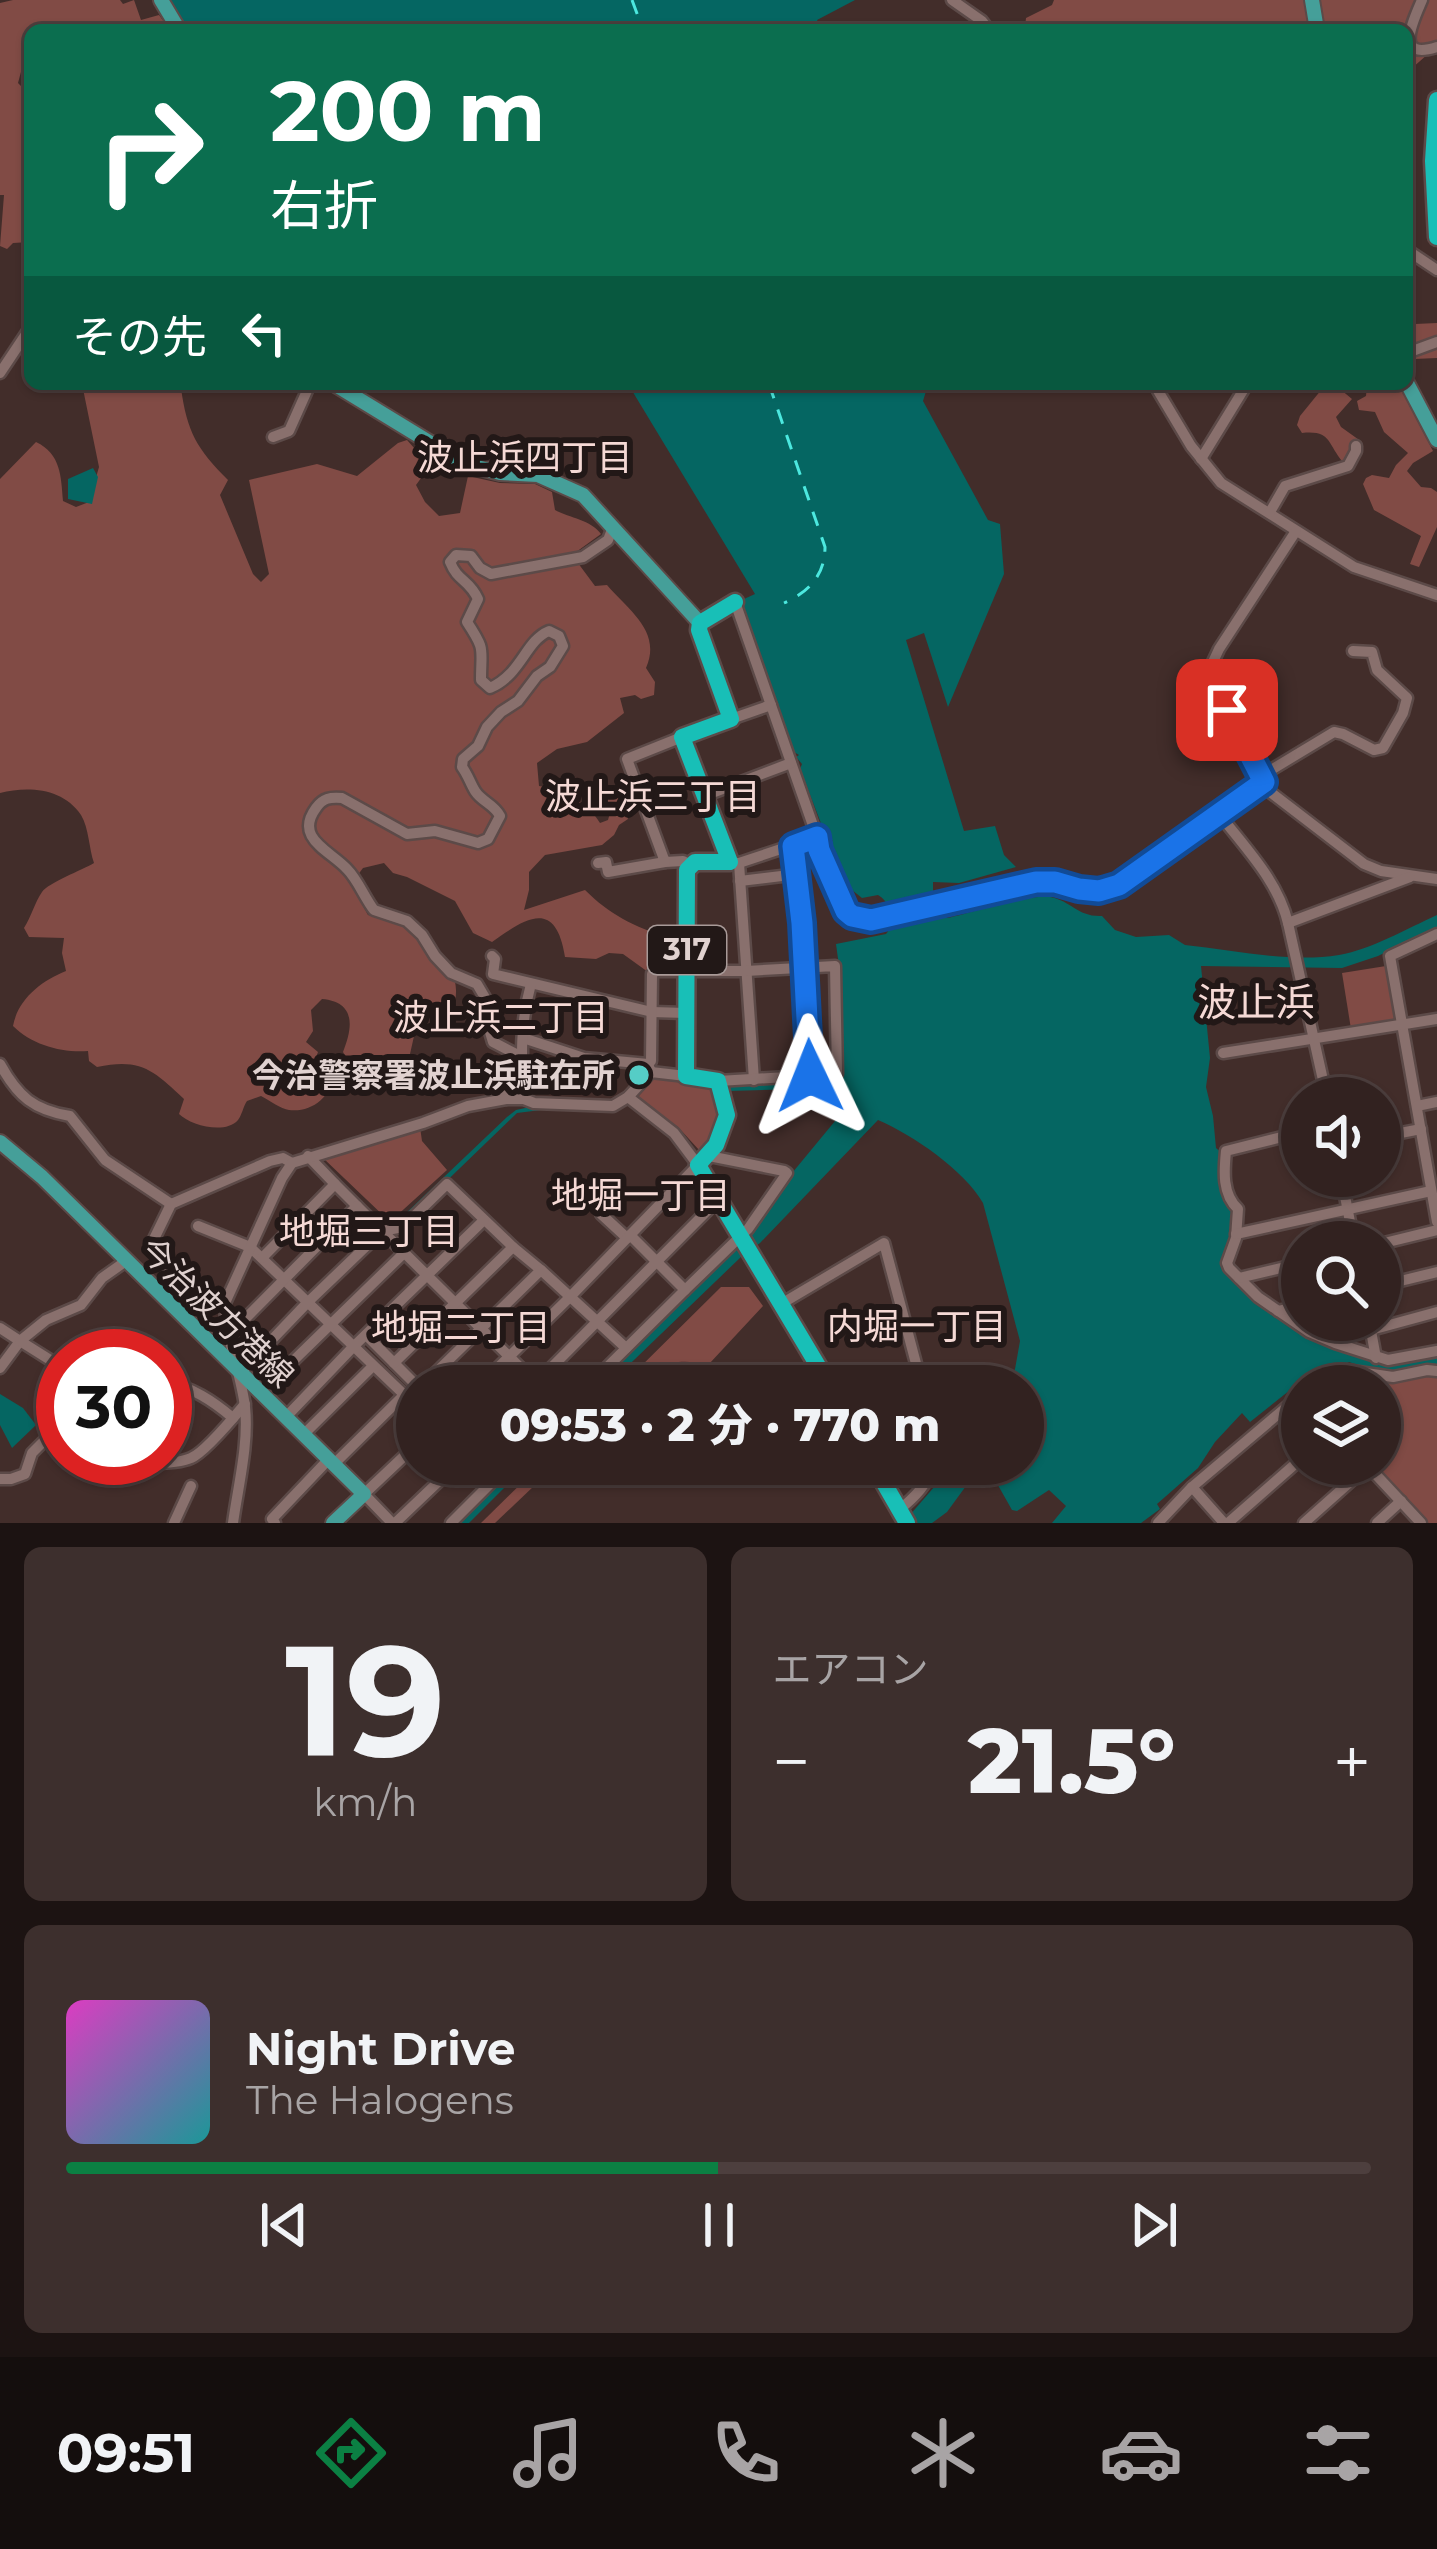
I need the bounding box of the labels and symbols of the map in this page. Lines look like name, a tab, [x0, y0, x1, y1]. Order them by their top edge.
district label: 波止浜四丁目	[417, 435, 633, 479]
pin	[1176, 659, 1278, 761]
district label: 波止浜三丁目	[545, 774, 761, 818]
road number: 317	[648, 926, 726, 974]
district label: 波止浜	[1197, 978, 1315, 1026]
district label: 波止浜二丁目	[393, 995, 609, 1039]
position arrow	[747, 1013, 873, 1139]
place label: 今治警察署波止浜駐在所	[252, 1055, 615, 1095]
marker: 今治警察署波止浜駐在所	[626, 1062, 652, 1088]
district label: 地堀一丁目	[551, 1173, 731, 1217]
district label: 地堀三丁目	[279, 1209, 459, 1253]
street label: 今治波方港線	[132, 1229, 302, 1395]
district label: 内堀一丁目	[827, 1304, 1007, 1348]
district label: 地堀二丁目	[371, 1305, 551, 1349]
speed limit sign: 30	[36, 1329, 192, 1485]

